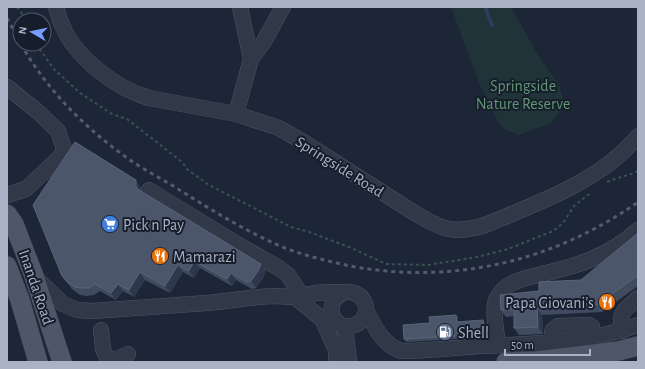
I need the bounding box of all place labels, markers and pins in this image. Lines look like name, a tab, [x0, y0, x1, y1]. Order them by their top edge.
supermarket icon: Pick n Pay	[100, 214, 120, 234]
place label: Pick n Pay	[123, 217, 184, 234]
restaurant icon: Mamarazi	[150, 246, 170, 266]
place label: Mamarazi	[173, 249, 236, 265]
restaurant icon: Papa Giovani's	[597, 292, 617, 312]
place label: Papa Giovani's	[505, 295, 594, 311]
fuel station icon: Shell	[435, 322, 455, 342]
place label: Shell	[458, 325, 489, 341]

